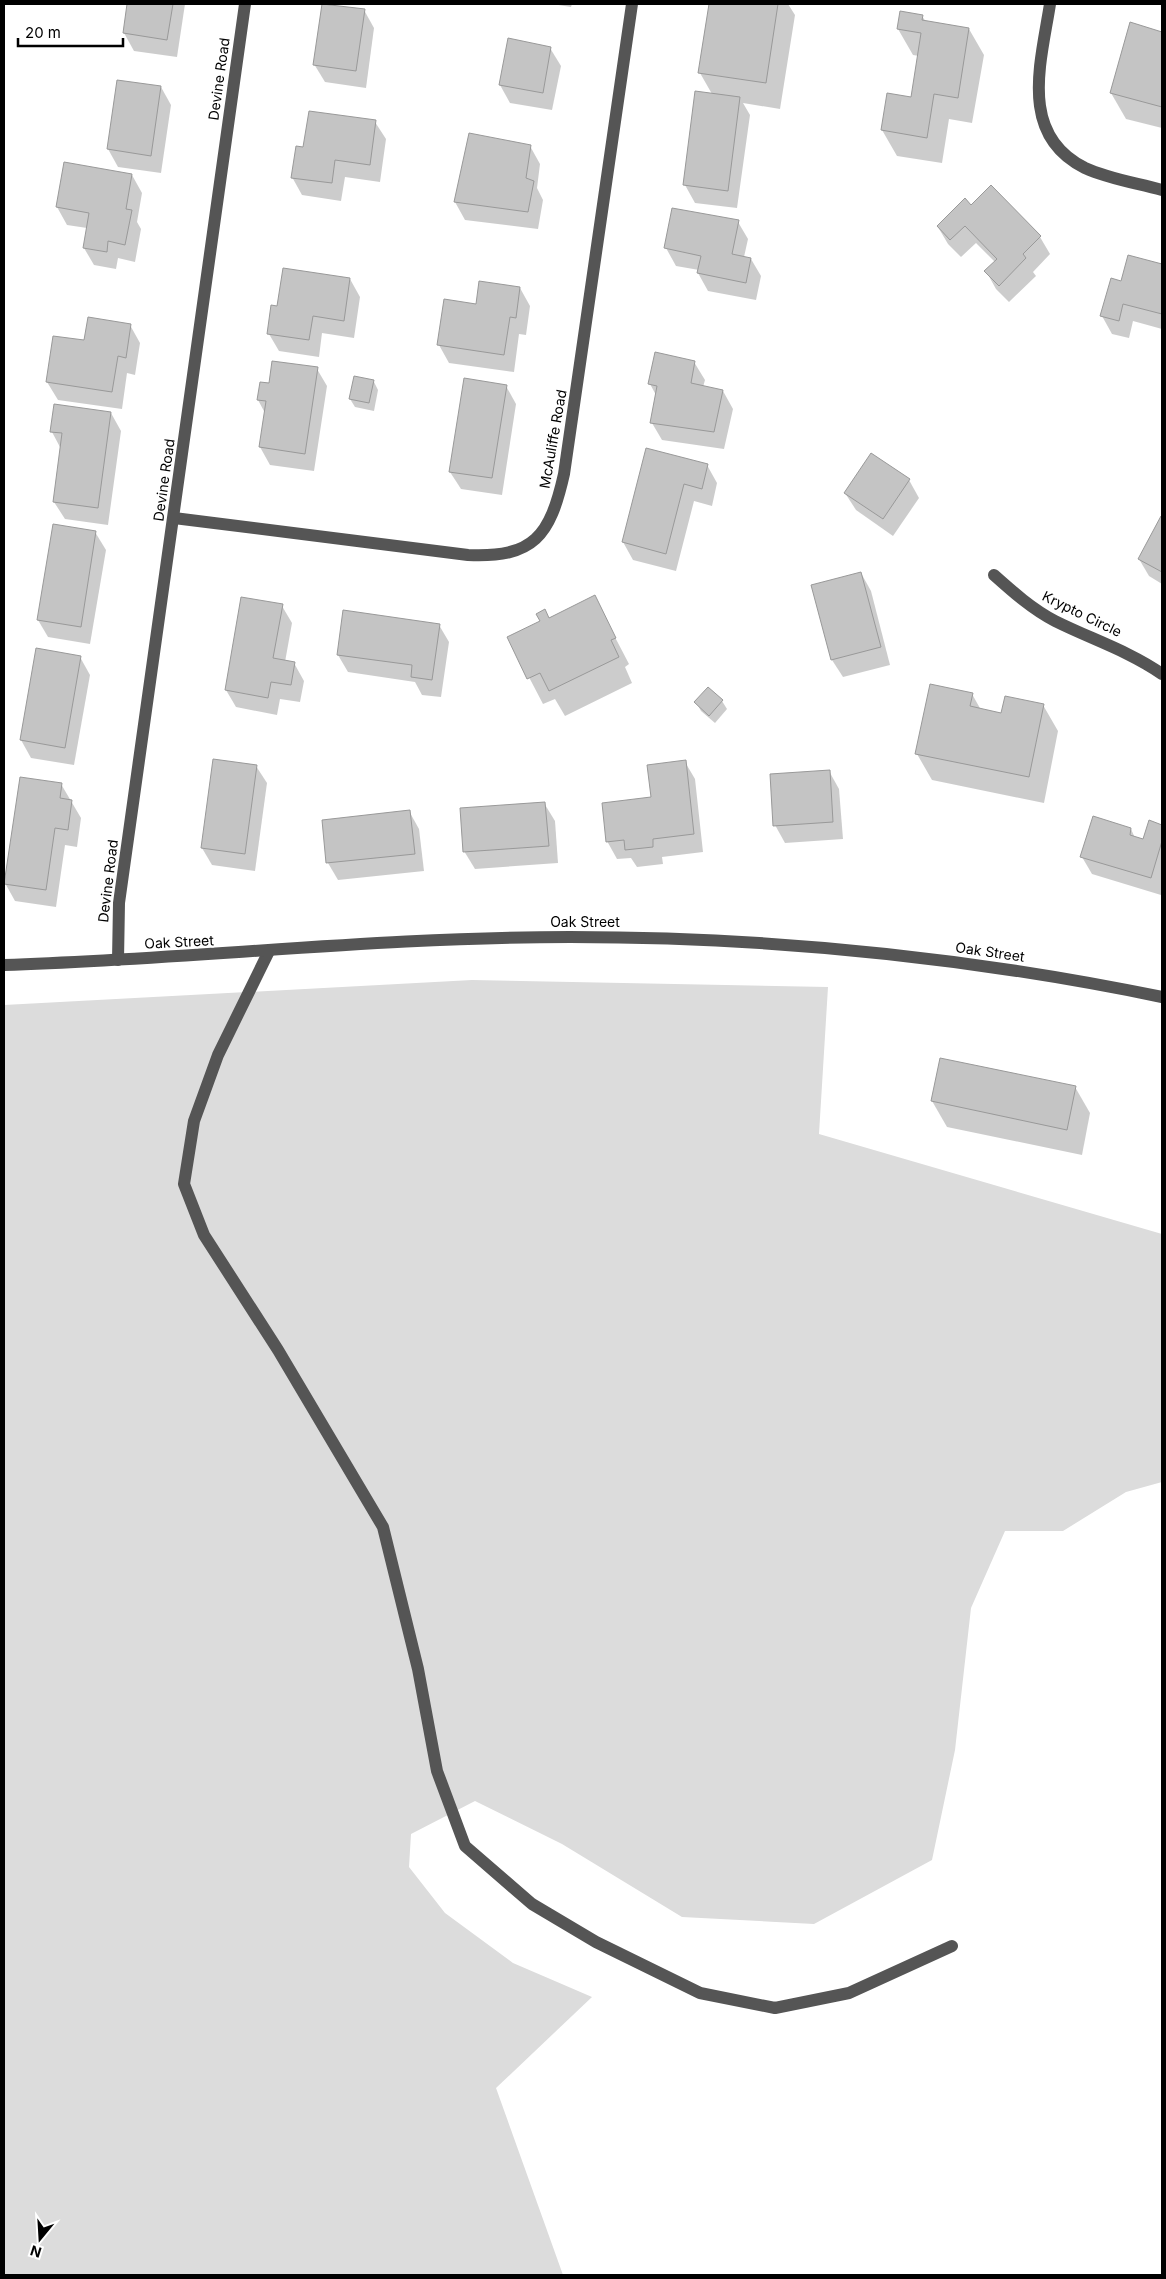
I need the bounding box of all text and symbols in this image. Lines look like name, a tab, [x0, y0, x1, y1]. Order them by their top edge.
scale bar	[18, 15, 122, 47]
text: 20 m	[25, 23, 61, 42]
street label: Devine Road	[204, 36, 233, 121]
street label: McAuliffe Road	[535, 388, 570, 490]
street label: Devine Road	[149, 437, 178, 522]
street label: Krypto Circle	[1040, 587, 1125, 640]
street label: Devine Road	[94, 839, 121, 923]
street label: Oak Street	[550, 913, 620, 930]
street label: Oak Street	[144, 931, 215, 952]
street label: Oak Street	[954, 938, 1026, 965]
north arrow	[15, 2214, 65, 2264]
text: N	[28, 2242, 44, 2262]

